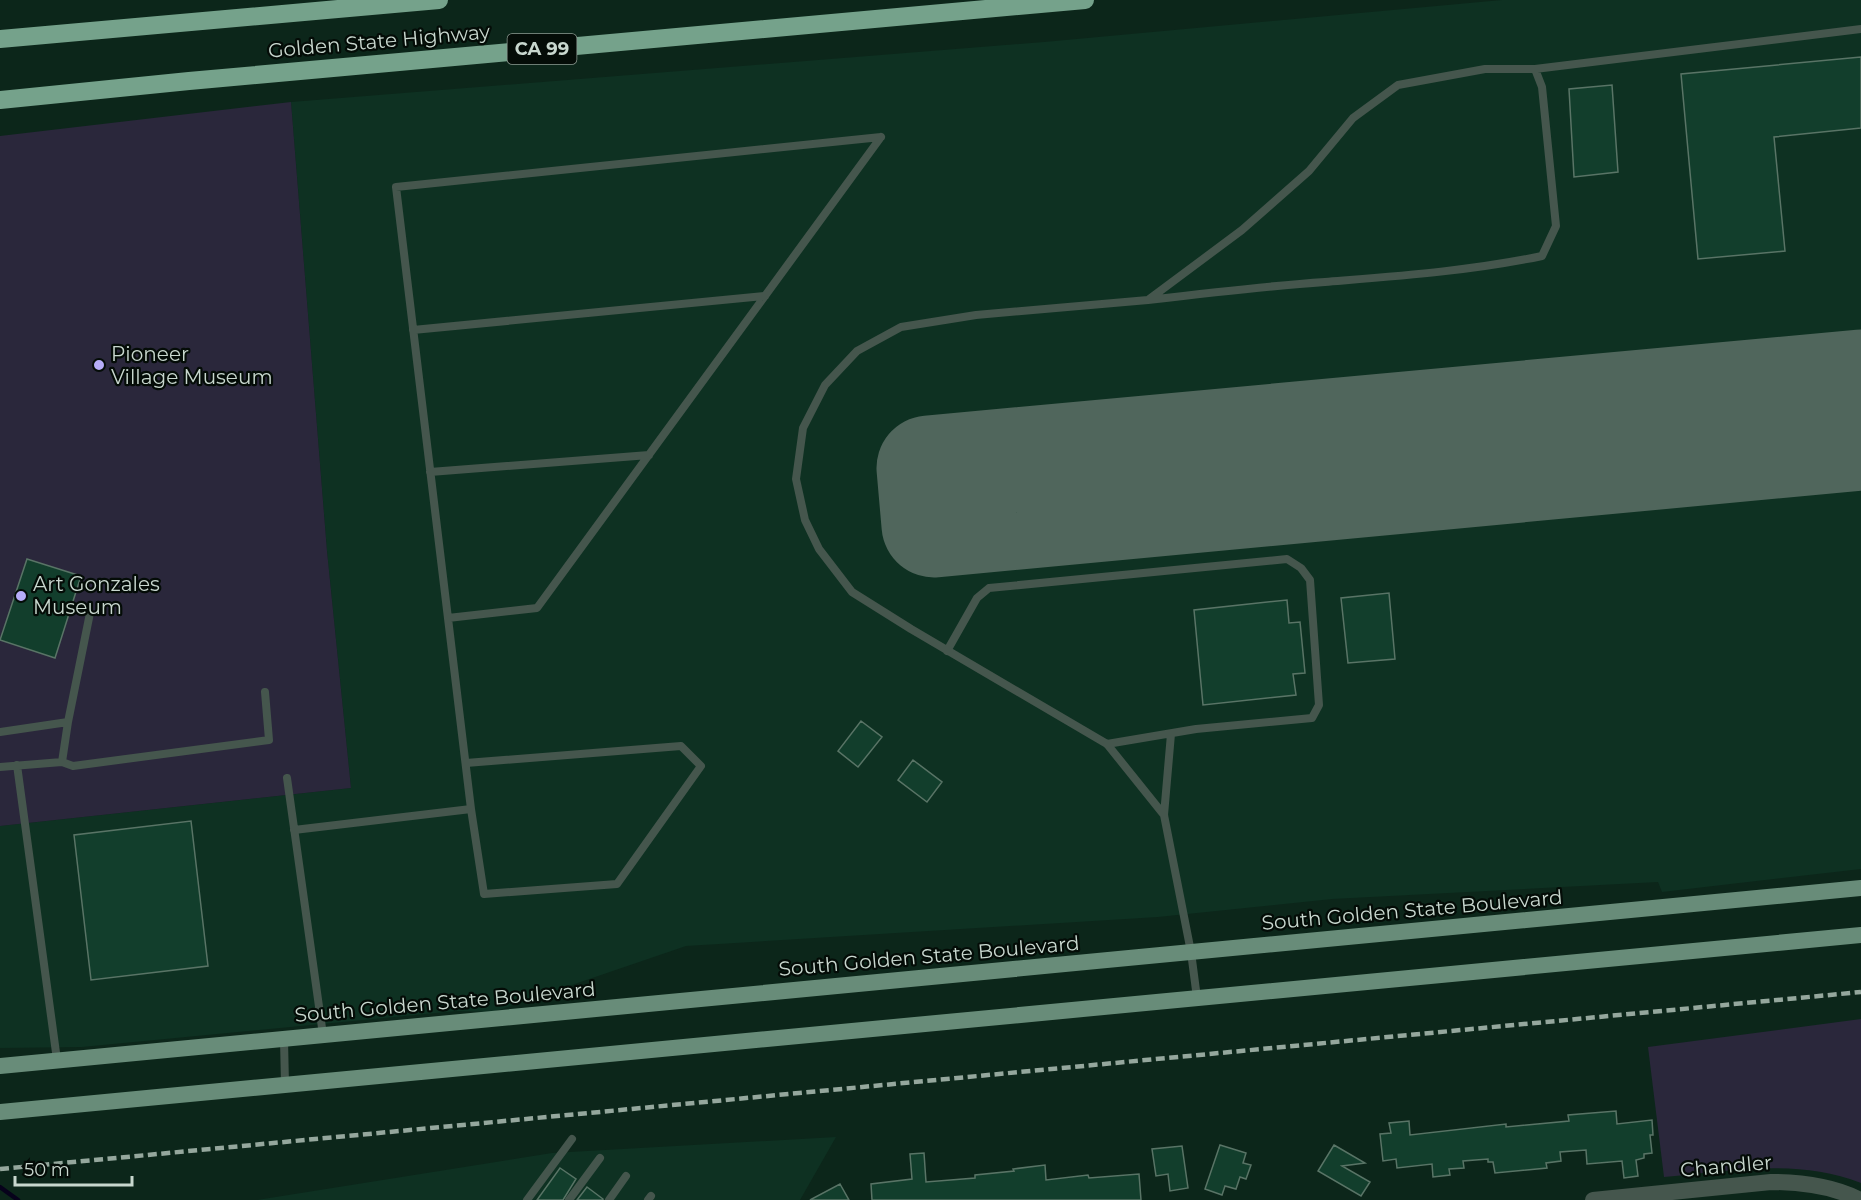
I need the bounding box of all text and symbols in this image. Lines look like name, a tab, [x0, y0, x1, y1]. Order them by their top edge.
street label: Golden State Highway	[267, 19, 491, 63]
road number: CA 99	[508, 34, 576, 64]
place label: Pioneer Village Museum	[111, 342, 273, 389]
marker: Pioneer Village Museum	[92, 358, 106, 372]
place label: Art Gonzales Museum	[33, 572, 160, 619]
marker: Art Gonzales Museum	[14, 589, 28, 603]
street label: South Golden State Boulevard	[1261, 885, 1563, 935]
street label: South Golden State Boulevard	[778, 931, 1080, 981]
street label: South Golden State Boulevard	[294, 977, 596, 1027]
scale bar	[15, 1149, 132, 1187]
street label: Chandler	[1679, 1150, 1773, 1182]
text: 50 m	[24, 1159, 70, 1181]

